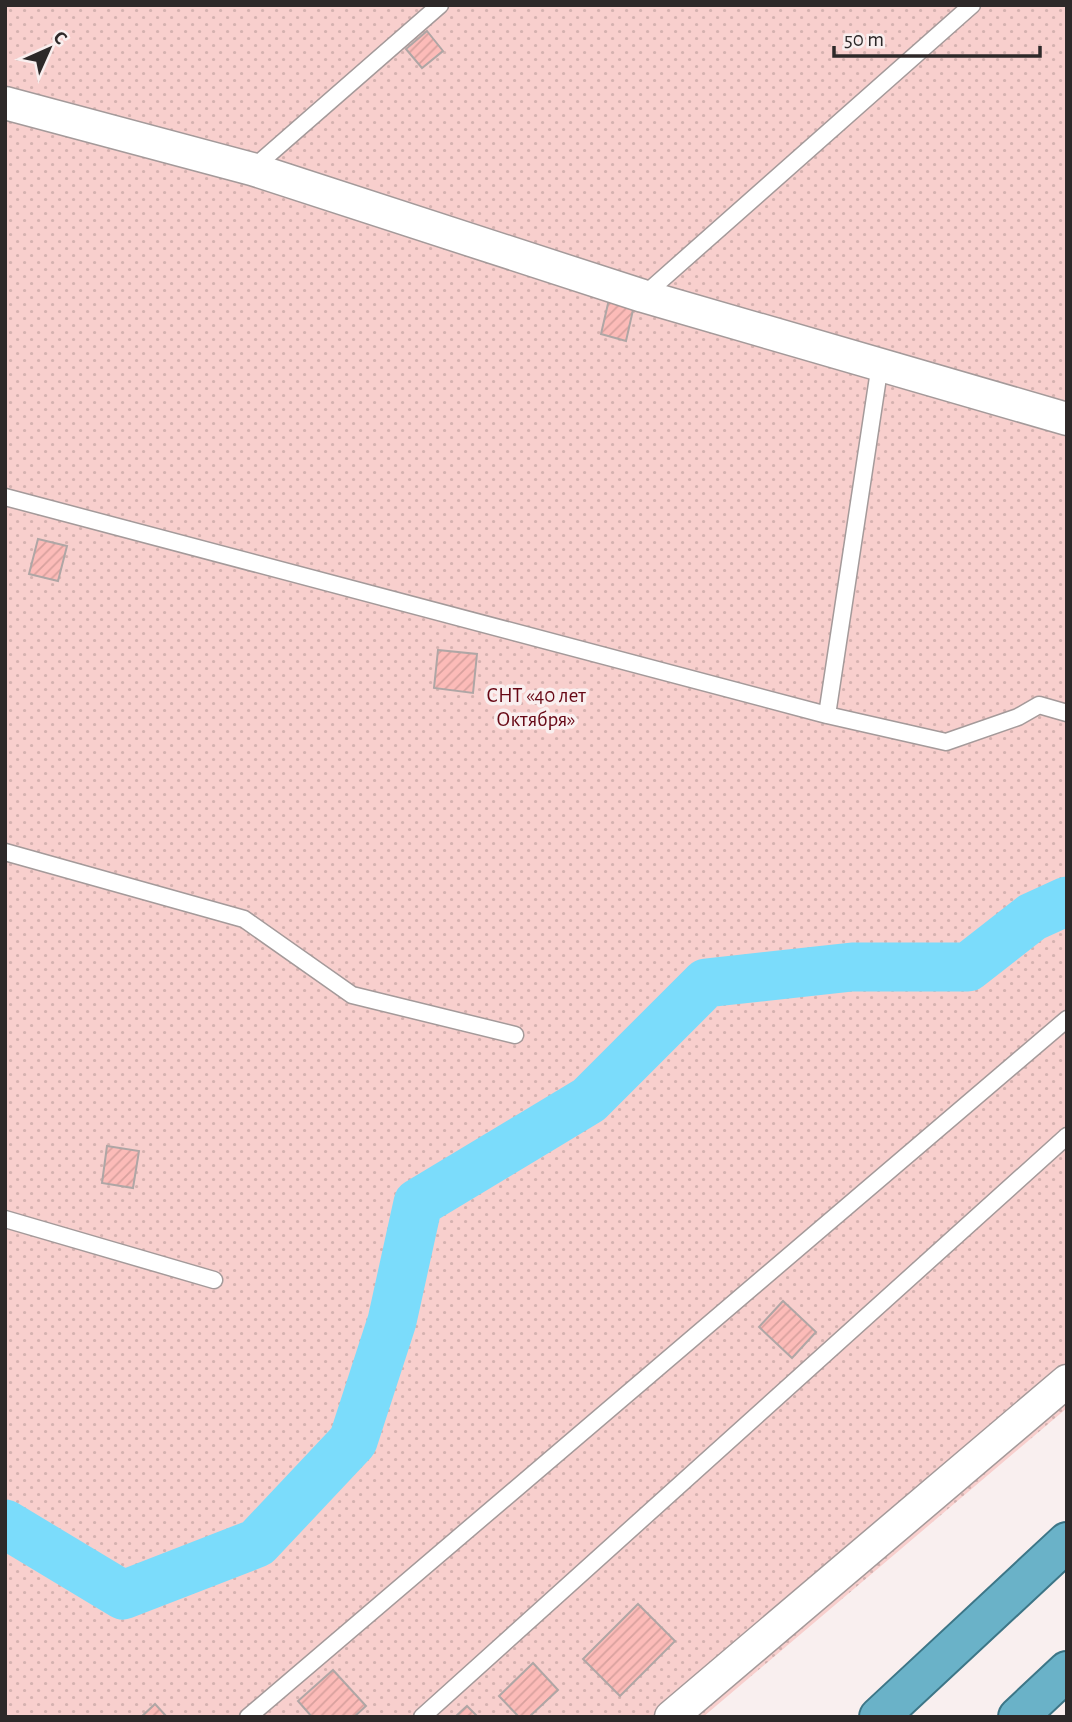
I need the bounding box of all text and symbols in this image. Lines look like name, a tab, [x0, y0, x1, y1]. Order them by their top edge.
north arrow	[14, 14, 84, 84]
scale bar	[834, 14, 1040, 58]
text: С	[50, 28, 70, 48]
text: 50 m	[844, 29, 884, 50]
park label: СНТ «40 лет Октября»	[486, 685, 586, 730]

